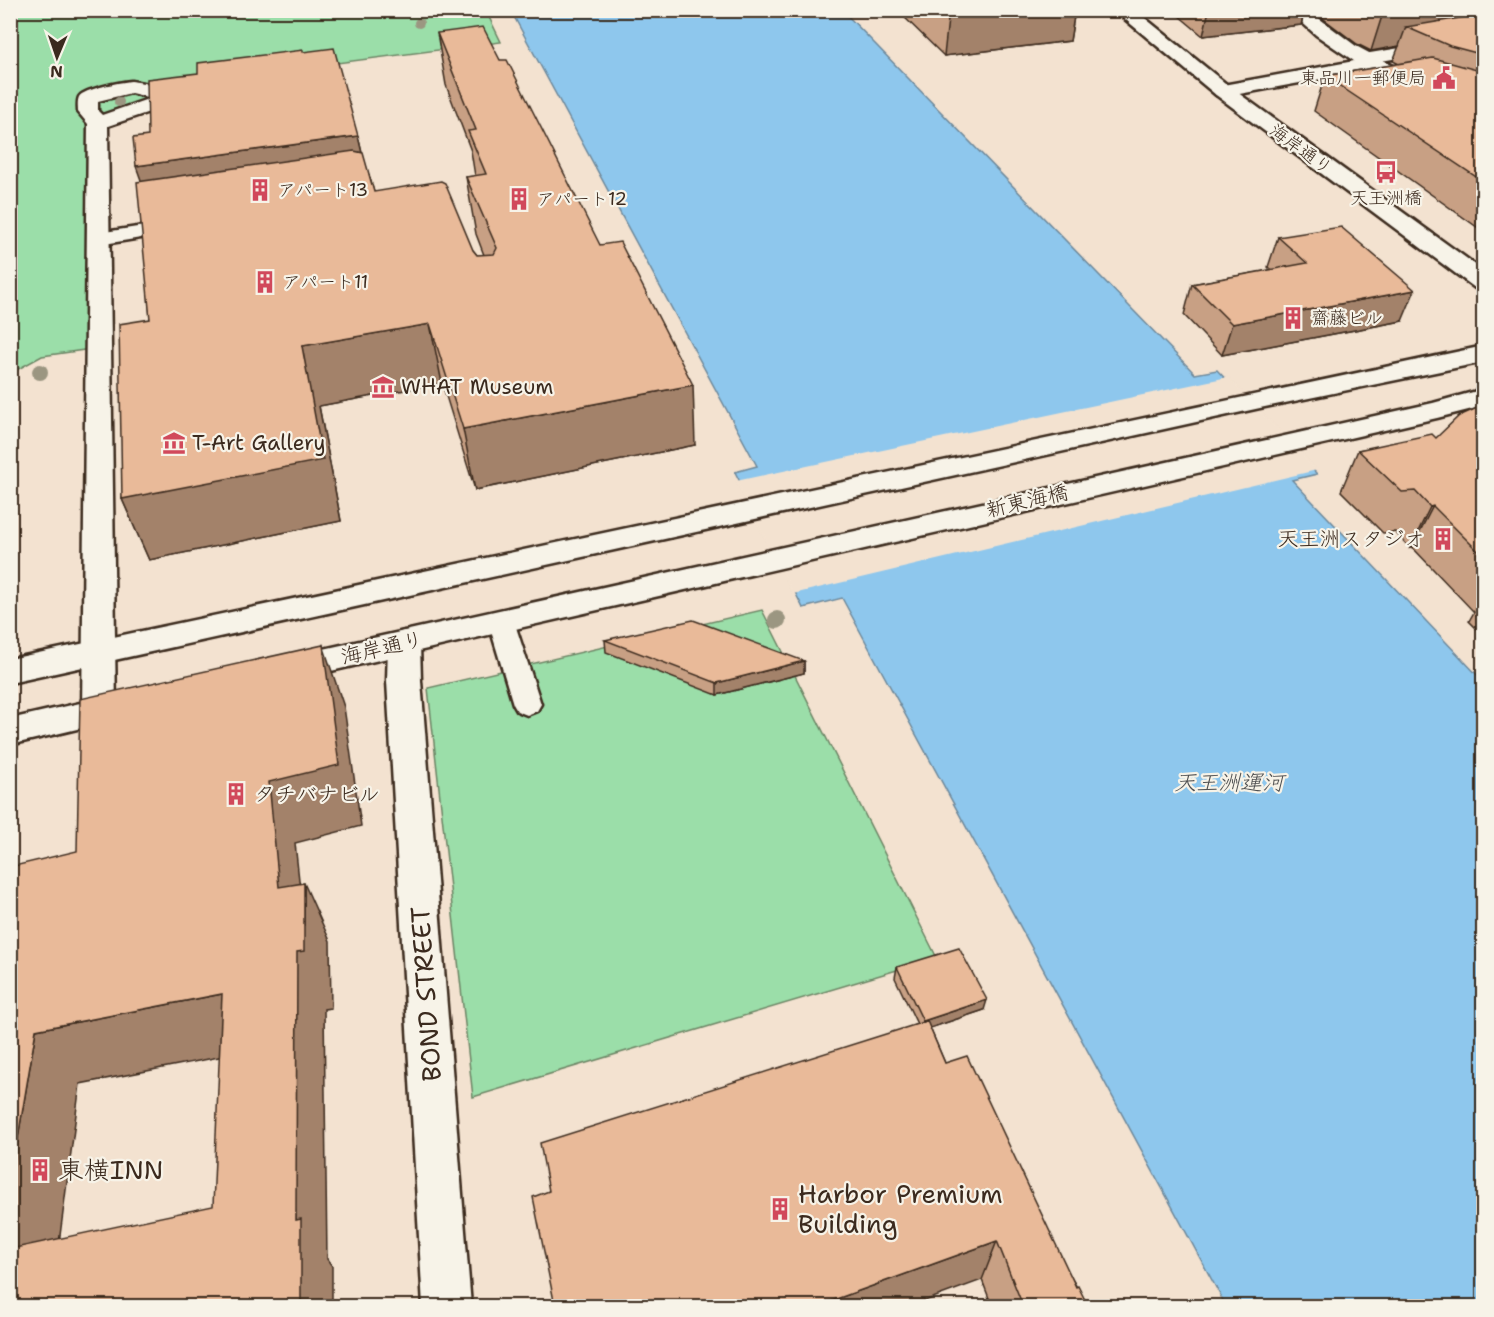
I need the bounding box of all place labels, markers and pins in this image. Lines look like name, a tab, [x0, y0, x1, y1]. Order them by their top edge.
public building icon: 東品川一郵便局	[1431, 65, 1457, 91]
place label: 東品川一郵便局	[1300, 66, 1426, 90]
bus stop icon: 天王洲橋	[1373, 159, 1399, 185]
building icon: アパート13	[247, 177, 273, 203]
place label: アパート13	[278, 178, 368, 202]
building icon: アパート12	[506, 186, 532, 212]
place label: 天王洲橋	[1350, 186, 1422, 210]
place label: アパート12	[537, 187, 627, 211]
building icon: アパート11	[252, 269, 278, 295]
place label: アパート11	[283, 270, 368, 294]
building icon: 齋藤ビル	[1280, 305, 1306, 331]
place label: 齋藤ビル	[1311, 306, 1383, 330]
place label: WHAT Museum	[401, 373, 553, 401]
museum icon: WHAT Museum	[370, 374, 396, 400]
place label: T-Art Gallery	[192, 429, 326, 457]
museum icon: T-Art Gallery	[161, 430, 187, 456]
place label: 天王洲スタジオ	[1278, 525, 1425, 553]
building icon: 天王洲スタジオ	[1430, 526, 1456, 552]
place label: タチバナビル	[254, 780, 380, 808]
building icon: タチバナビル	[223, 781, 249, 807]
place label: 東横INN	[58, 1152, 163, 1187]
building icon: 東横INN	[27, 1157, 53, 1183]
place label: Harbor Premium Building	[798, 1176, 1003, 1241]
building icon: Harbor Premium Building	[767, 1196, 793, 1222]

